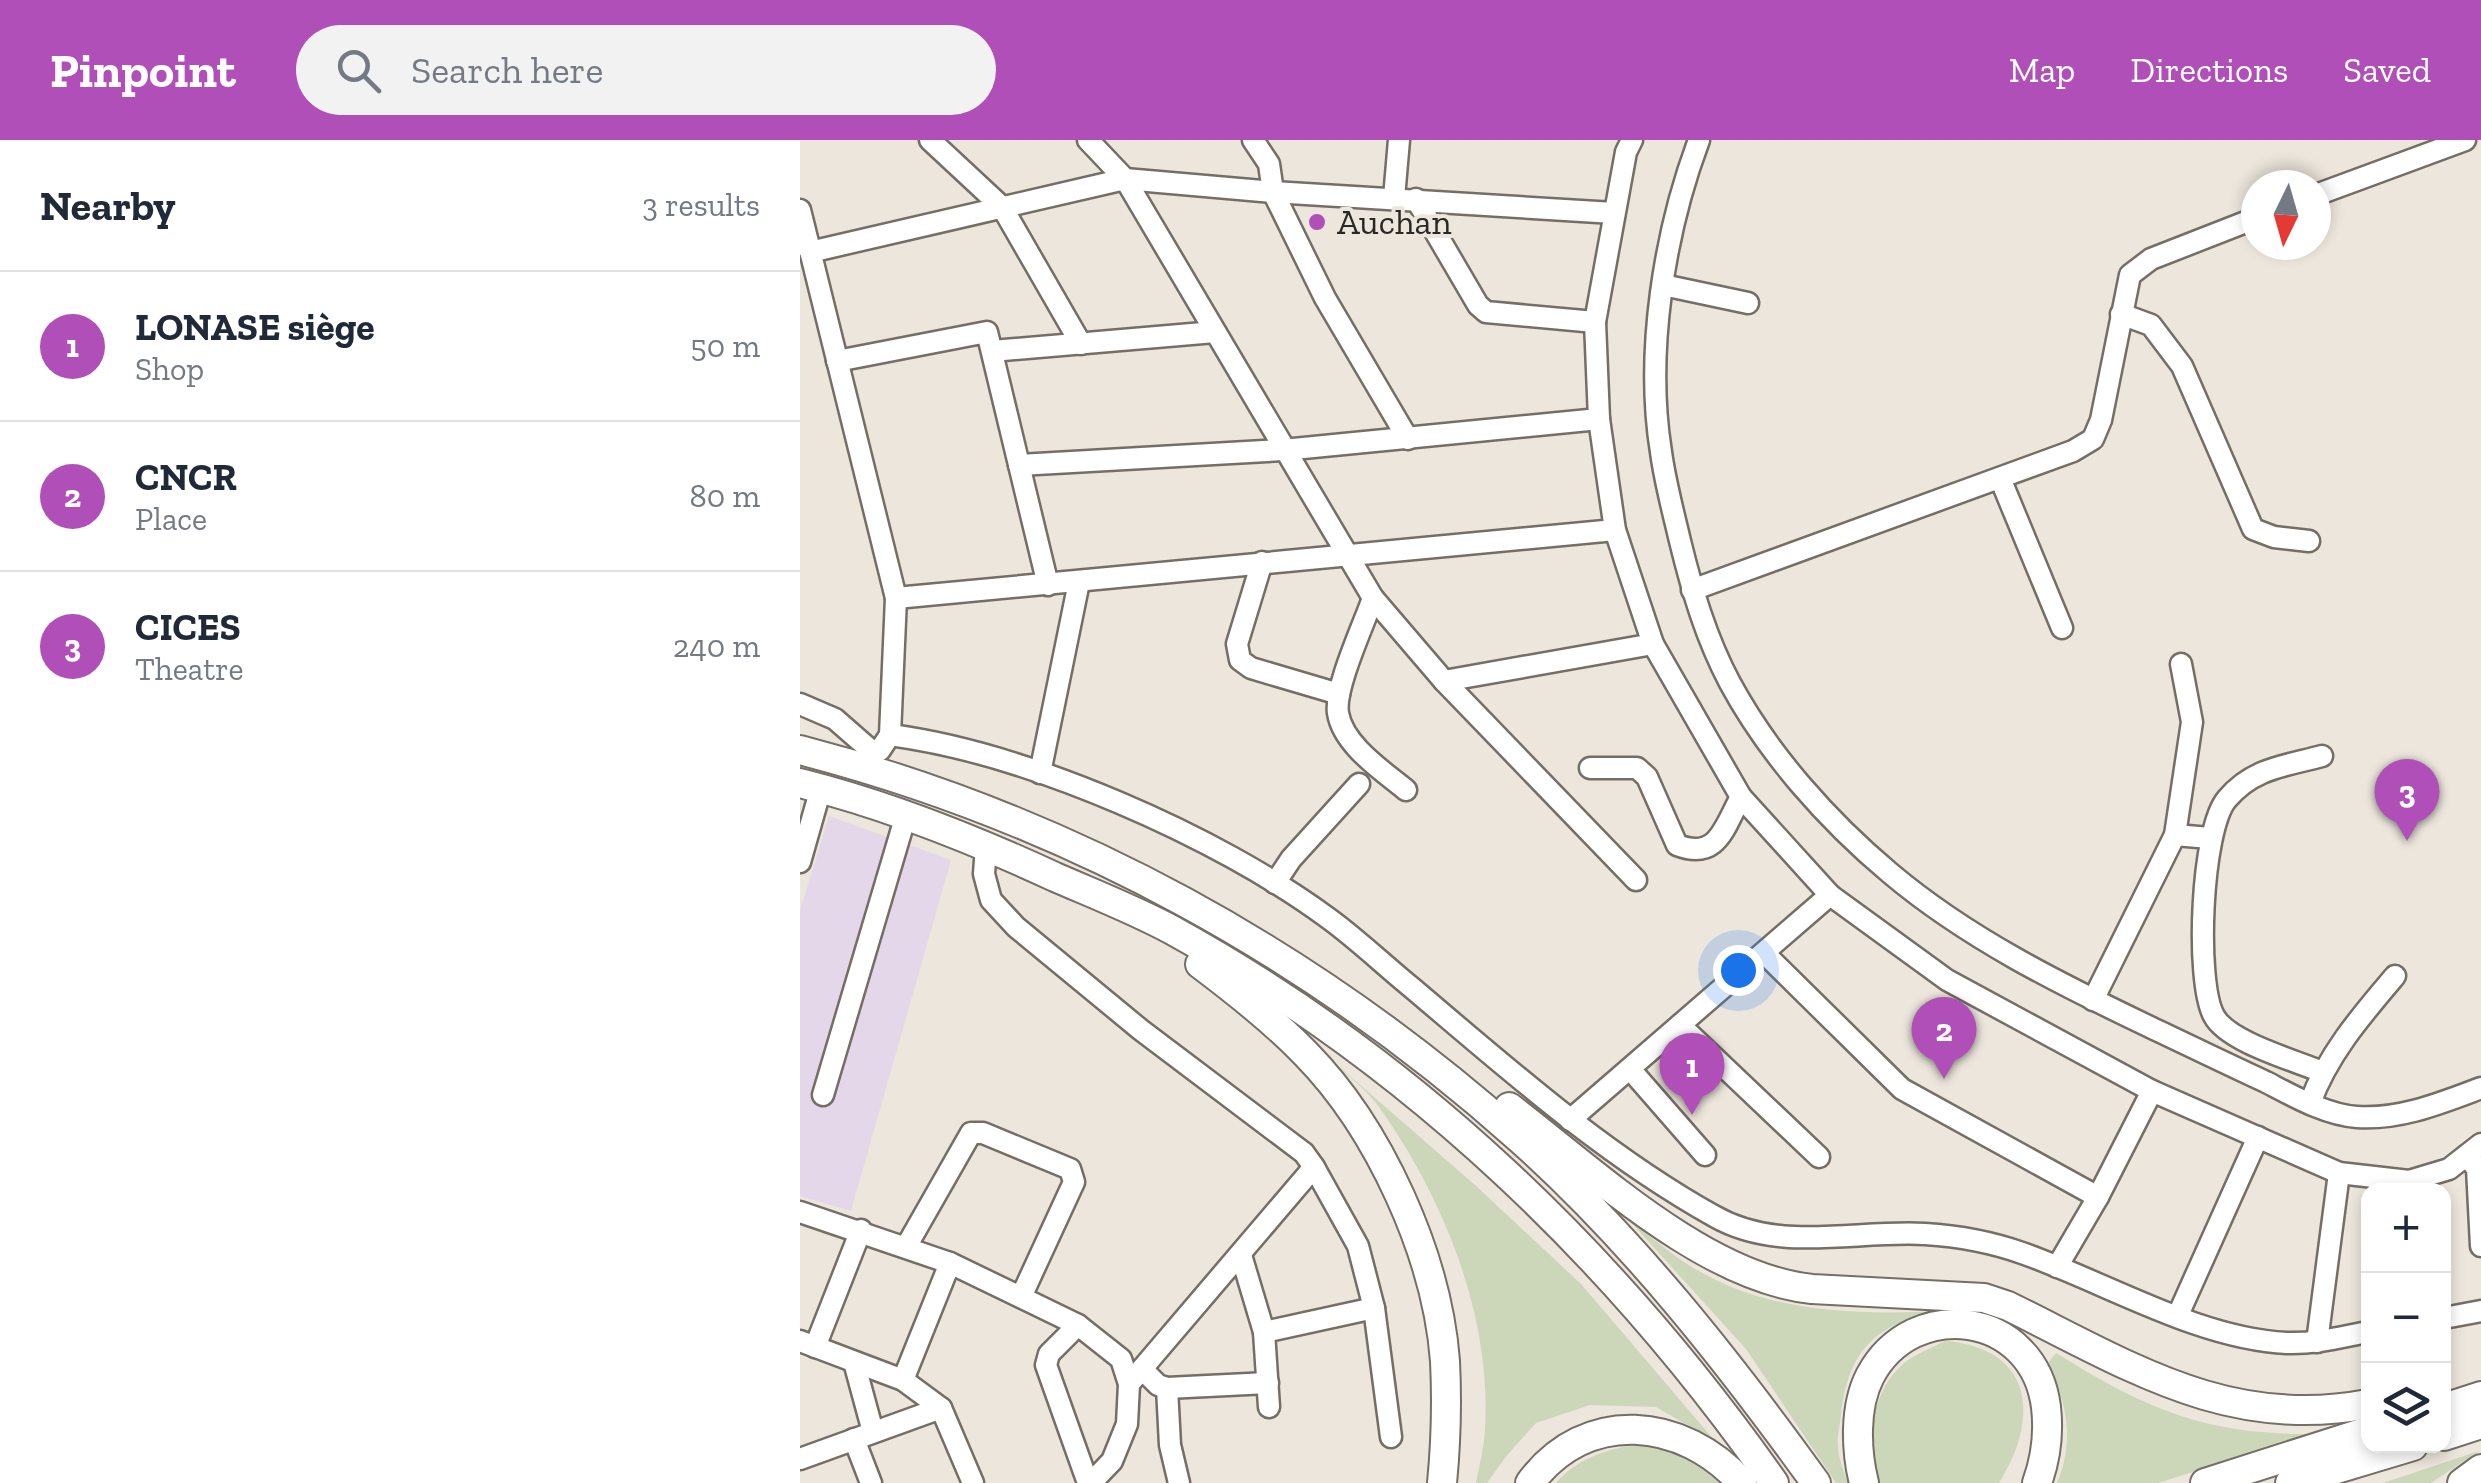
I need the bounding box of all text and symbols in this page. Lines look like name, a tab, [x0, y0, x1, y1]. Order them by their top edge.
search box	[296, 25, 996, 115]
text: Pinpoint	[50, 42, 236, 99]
icon: search	[331, 43, 386, 98]
text: Search here	[411, 47, 603, 93]
text: Map	[2009, 49, 2075, 91]
text: Directions	[2130, 49, 2288, 91]
text: Saved	[2343, 49, 2431, 91]
north arrow	[2241, 170, 2331, 260]
text: Nearby	[40, 180, 176, 231]
text: 3 results	[642, 186, 760, 224]
place label: Auchan	[1337, 201, 1451, 243]
marker: Auchan	[1306, 211, 1328, 233]
text: LONASE siège	[135, 304, 375, 350]
text: 1	[66, 327, 79, 365]
text: 50 m	[690, 327, 760, 365]
text: Shop	[135, 350, 204, 388]
text: CNCR	[135, 454, 237, 500]
text: 2	[64, 477, 81, 515]
text: 80 m	[689, 477, 760, 515]
text: Place	[135, 500, 207, 538]
text: CICES	[135, 604, 241, 650]
text: 3	[64, 627, 81, 665]
text: 240 m	[673, 627, 760, 665]
text: Theatre	[135, 650, 244, 688]
pin: 3	[2374, 758, 2440, 841]
your location	[1713, 945, 1764, 996]
pin: 2	[1912, 996, 1976, 1079]
pin: 1	[1660, 1032, 1724, 1115]
map controls	[2361, 1183, 2451, 1453]
button: +	[2361, 1183, 2451, 1273]
button: −	[2361, 1273, 2451, 1363]
button: layers	[2361, 1363, 2451, 1453]

